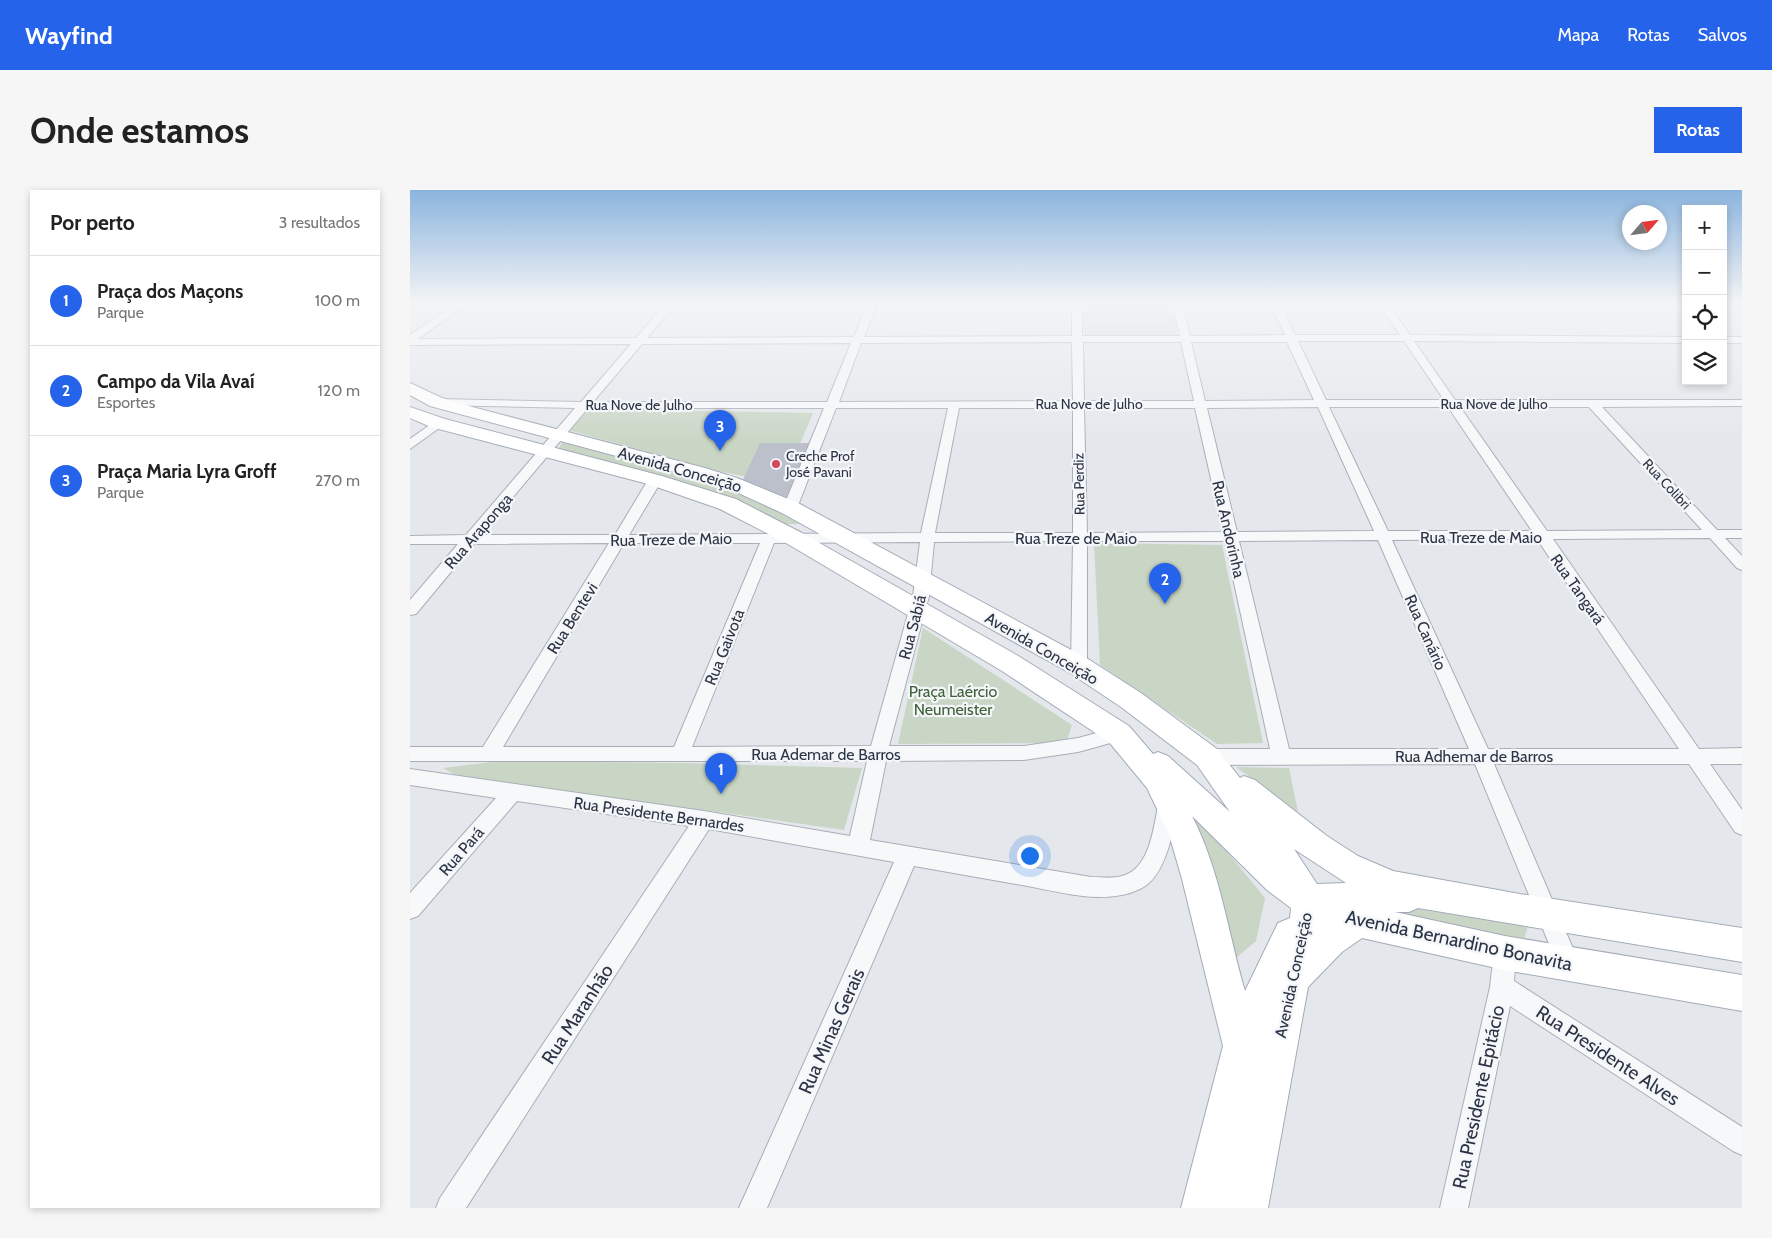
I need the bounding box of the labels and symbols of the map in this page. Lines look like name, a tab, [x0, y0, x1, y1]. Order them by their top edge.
north arrow	[1622, 205, 1667, 250]
street label: Rua Nove de Julho	[1035, 395, 1143, 413]
street label: Rua Nove de Julho	[1440, 395, 1548, 413]
street label: Rua Nove de Julho	[585, 396, 693, 414]
pin: 3	[704, 410, 736, 451]
street label: Avenida Conceição	[616, 443, 744, 496]
place label: Creche Prof José Pavani	[785, 447, 855, 481]
street label: Rua Perdiz	[1069, 452, 1089, 515]
street label: Rua Colibri	[1639, 455, 1695, 513]
marker: Creche Prof José Pavani	[770, 458, 782, 470]
street label: Rua Andorinha	[1208, 479, 1249, 580]
street label: Rua Araponga	[440, 489, 517, 573]
street label: Rua Treze de Maio	[1420, 528, 1542, 547]
street label: Rua Treze de Maio	[610, 529, 732, 550]
street label: Rua Treze de Maio	[1015, 529, 1137, 548]
street label: Rua Tangará	[1546, 550, 1609, 628]
pin: 2	[1149, 563, 1181, 604]
street label: Rua Bentevi	[543, 579, 602, 657]
street label: Rua Sabiá	[895, 592, 930, 662]
street label: Rua Canário	[1400, 592, 1451, 673]
street label: Rua Gaivota	[701, 606, 748, 688]
street label: Avenida Conceição	[982, 608, 1102, 689]
park label: Praça Laércio Neumeister	[909, 682, 997, 719]
street label: Rua Ademar de Barros	[751, 745, 901, 764]
street label: Rua Adhemar de Barros	[1395, 747, 1553, 766]
pin: 1	[705, 753, 737, 794]
street label: Rua Presidente Bernardes	[572, 793, 746, 836]
street label: Rua Pará	[435, 823, 488, 880]
your location	[1017, 843, 1043, 869]
street label: Avenida Bernardino Bonavita	[1343, 905, 1574, 976]
street label: Avenida Conceição	[1271, 911, 1316, 1039]
street label: Rua Maranhão	[537, 960, 618, 1069]
street label: Rua Minas Gerais	[793, 965, 869, 1098]
street label: Rua Presidente Alves	[1532, 1000, 1684, 1110]
street label: Rua Presidente Epitácio	[1448, 1003, 1509, 1191]

